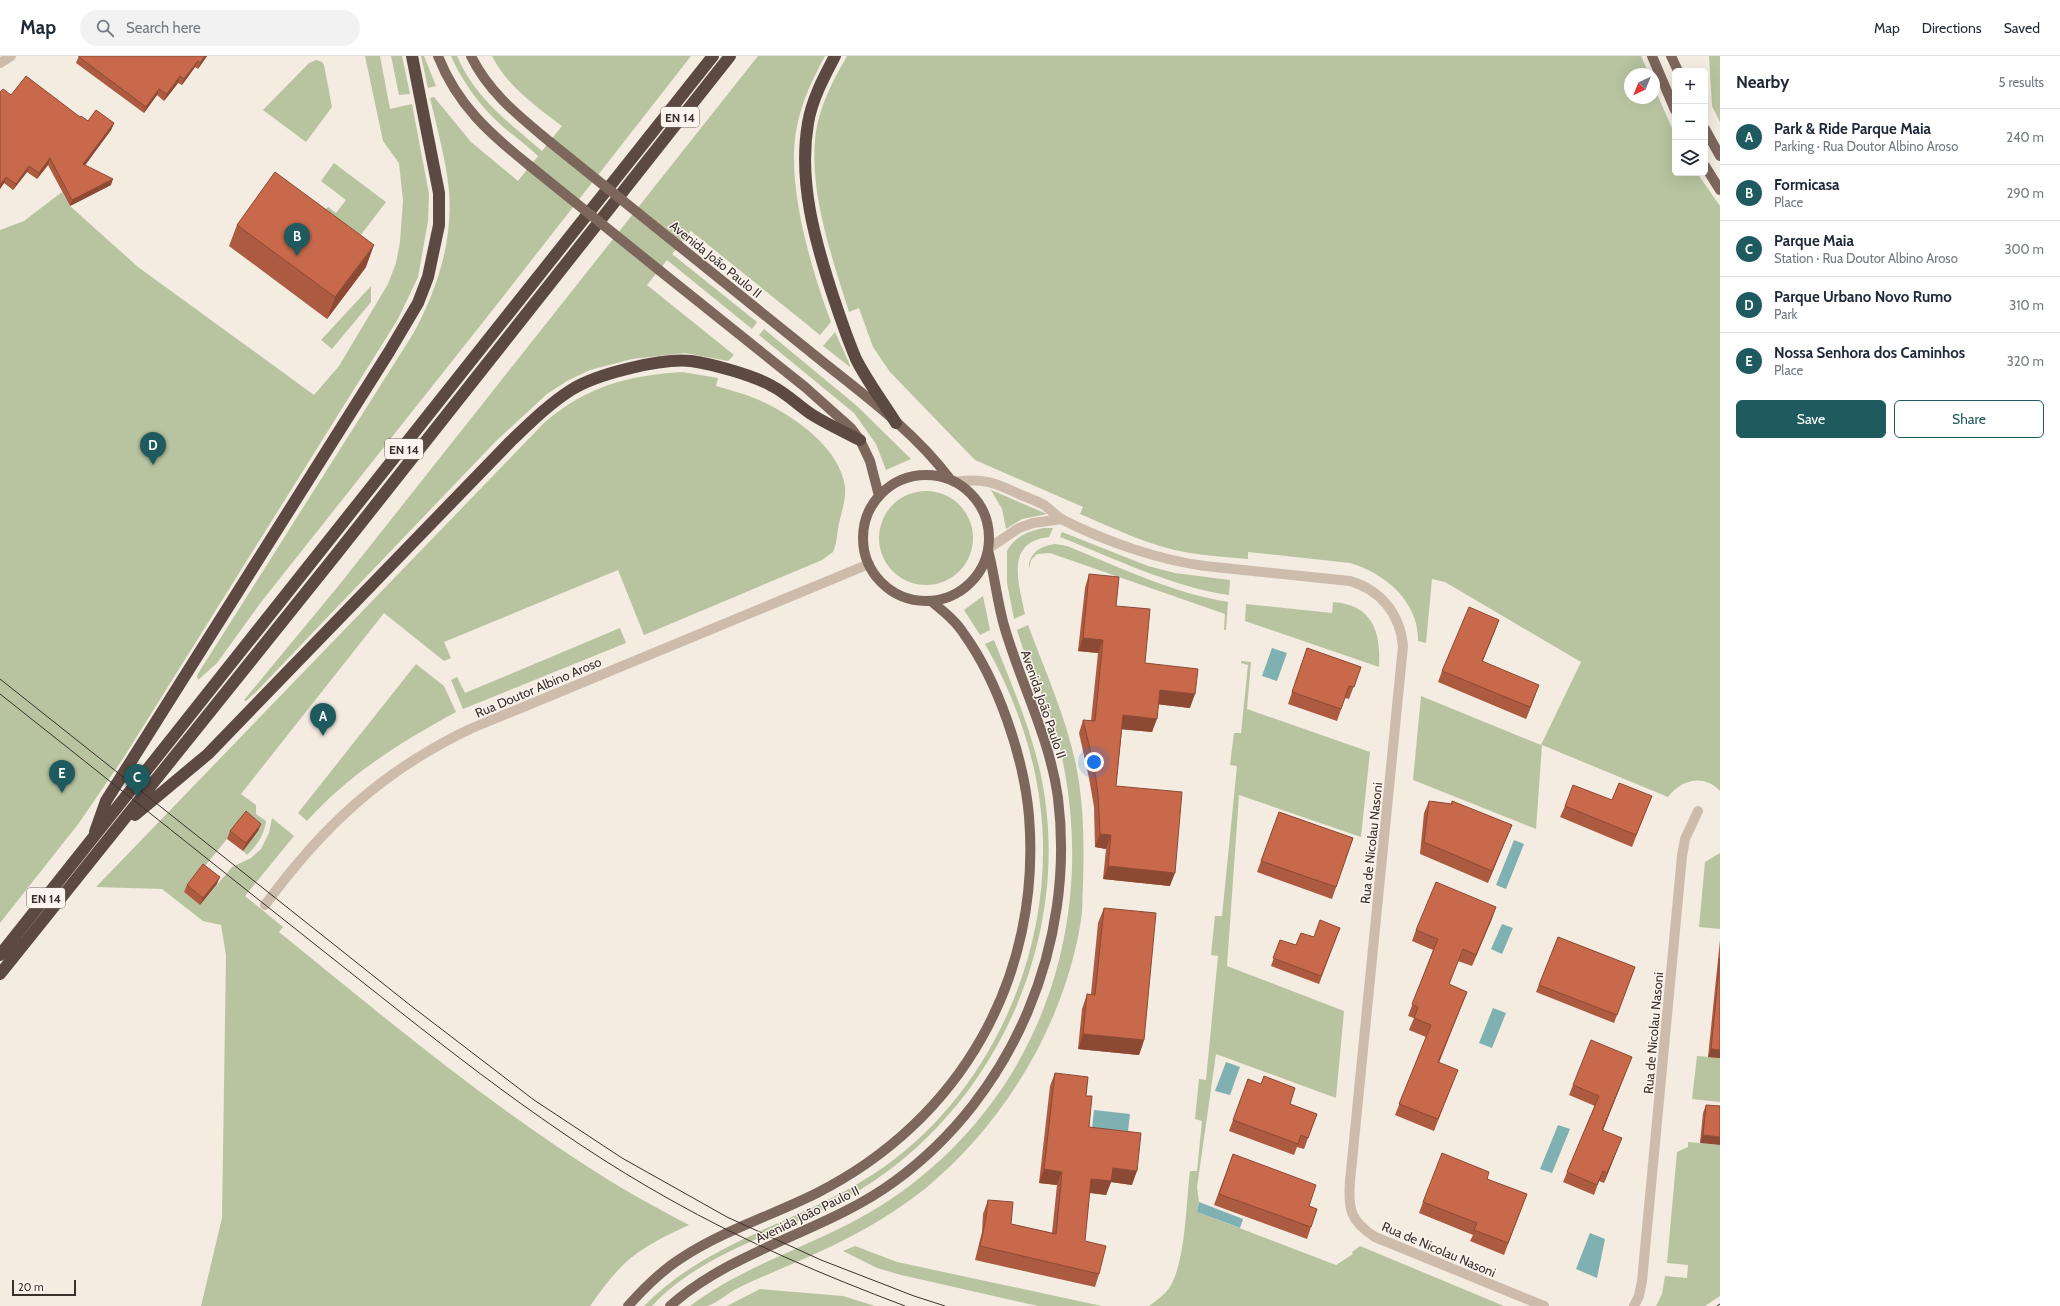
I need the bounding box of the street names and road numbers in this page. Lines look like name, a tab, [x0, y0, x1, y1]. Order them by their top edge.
road number: EN 14	[661, 107, 699, 127]
street label: Avenida João Paulo II	[667, 217, 765, 301]
road number: EN 14	[385, 439, 423, 459]
street label: Avenida João Paulo II	[1018, 648, 1070, 760]
street label: Rua Doutor Albino Aroso	[473, 653, 603, 721]
street label: Rua de Nicolau Nasoni	[1357, 781, 1385, 905]
road number: EN 14	[27, 888, 65, 908]
street label: Rua de Nicolau Nasoni	[1640, 971, 1666, 1095]
street label: Avenida João Paulo II	[752, 1182, 862, 1246]
street label: Rua de Nicolau Nasoni	[1380, 1218, 1498, 1280]

